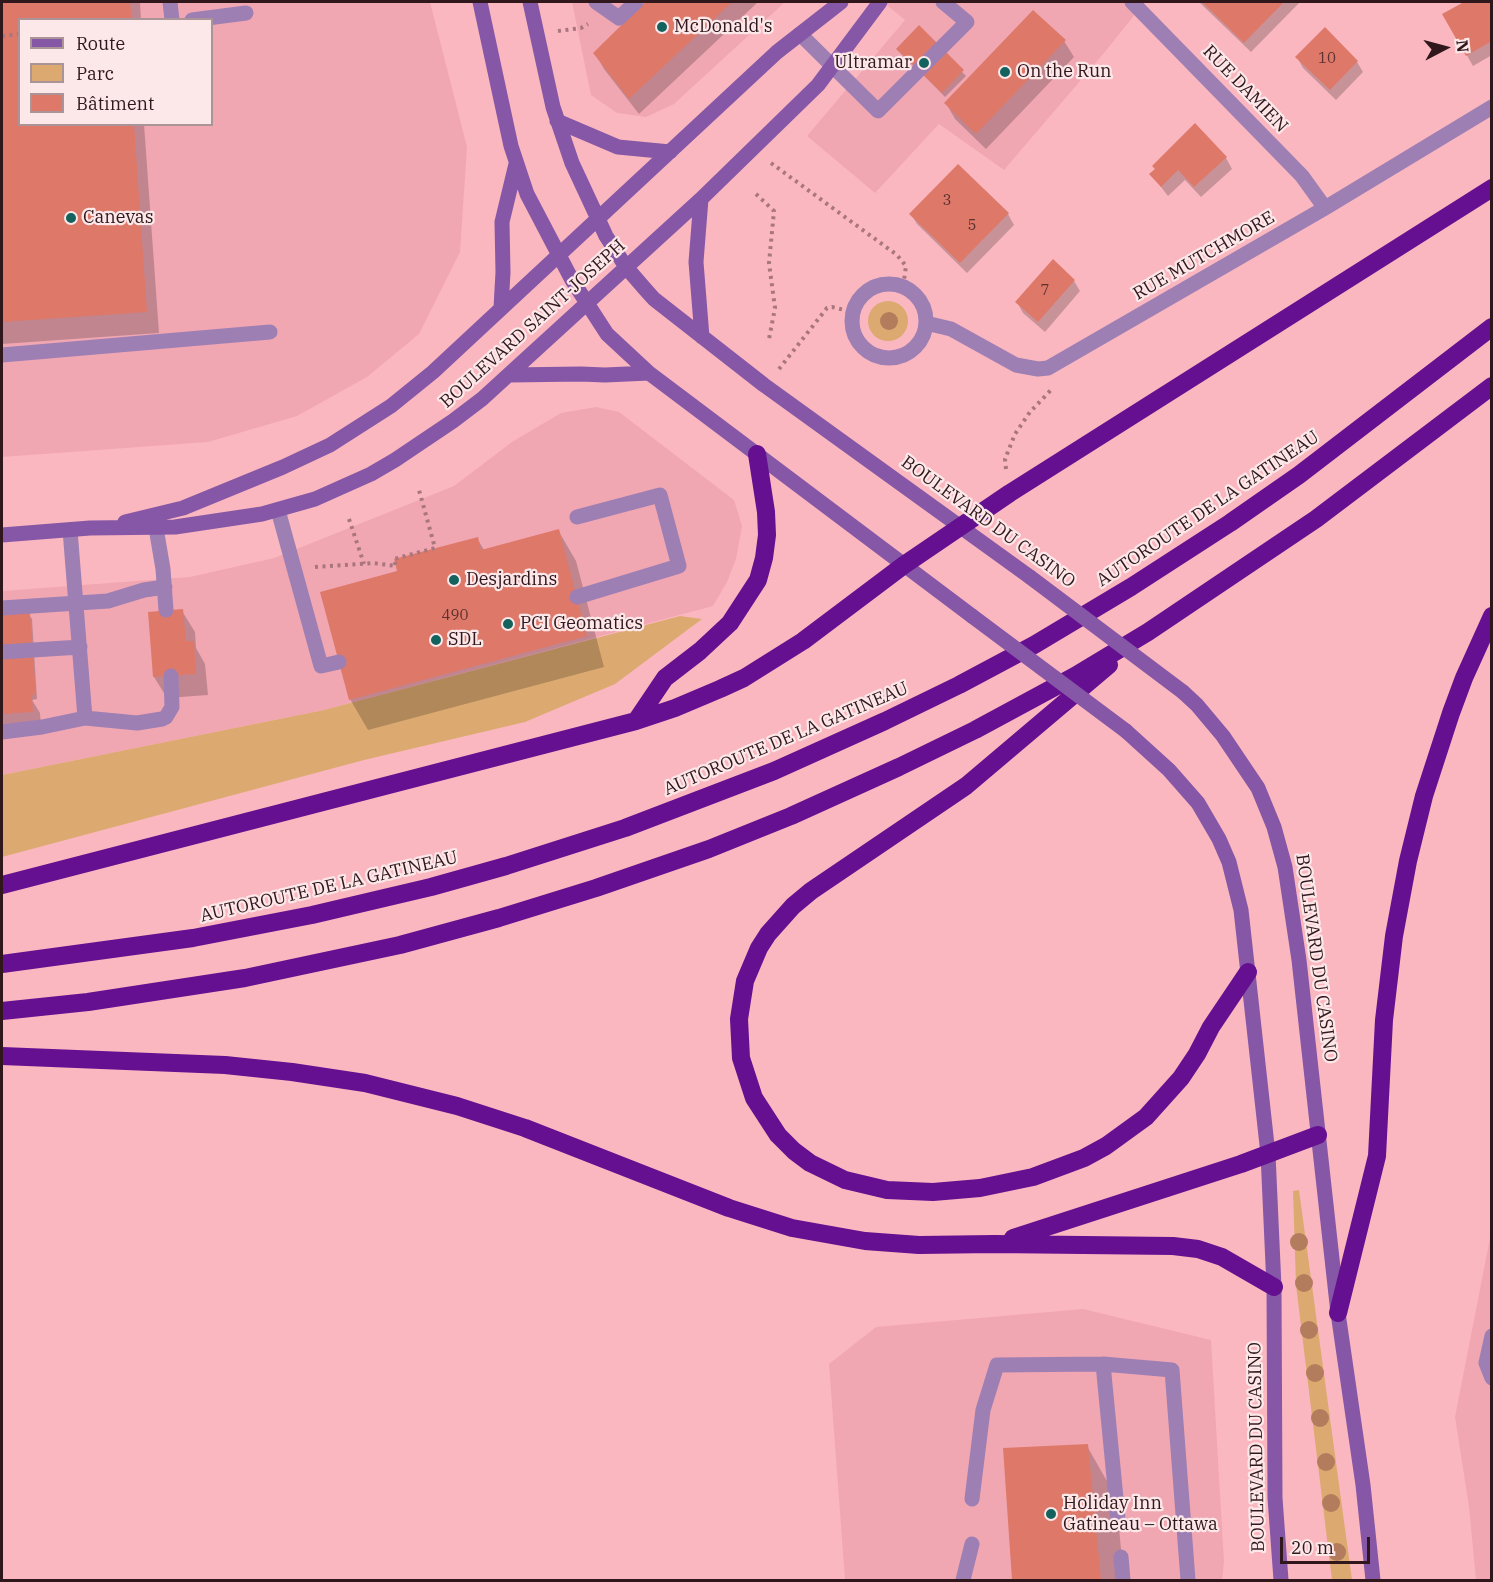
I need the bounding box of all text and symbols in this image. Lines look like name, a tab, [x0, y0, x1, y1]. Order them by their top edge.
place label: McDonald's	[674, 16, 773, 38]
legend	[18, 18, 213, 126]
north arrow	[1415, 18, 1475, 78]
marker: McDonald's	[655, 20, 669, 34]
text: Route	[76, 32, 125, 55]
text: N	[1452, 39, 1474, 53]
street label: RUE DAMIEN	[1198, 41, 1292, 137]
house number: 10	[1318, 50, 1336, 68]
place label: Ultramar	[834, 52, 912, 74]
marker: Ultramar	[917, 56, 931, 70]
place label: On the Run	[1017, 61, 1112, 83]
text: Parc	[76, 62, 114, 85]
marker: On the Run	[998, 65, 1012, 79]
text: Bâtiment	[76, 92, 154, 115]
house number: 3	[943, 192, 951, 210]
place label: Canevas	[83, 207, 153, 229]
street label: RUE MUTCHMORE	[1130, 207, 1278, 305]
marker: Canevas	[64, 211, 78, 225]
house number: 5	[968, 217, 976, 235]
street label: BOULEVARD SAINT-JOSEPH	[436, 235, 630, 413]
house number: 7	[1041, 282, 1049, 300]
street label: AUTOROUTE DE LA GATINEAU	[1093, 426, 1323, 592]
street label: BOULEVARD DU CASINO	[897, 451, 1079, 593]
place label: Desjardins	[466, 569, 557, 591]
marker: Desjardins	[447, 573, 461, 587]
house number: 490	[442, 607, 468, 625]
place label: PCI Geomatics	[520, 613, 643, 635]
marker: PCI Geomatics	[501, 617, 515, 631]
place label: SDL	[448, 629, 482, 651]
marker: SDL	[429, 633, 443, 647]
street label: AUTOROUTE DE LA GATINEAU	[660, 678, 912, 800]
street label: AUTOROUTE DE LA GATINEAU	[198, 847, 460, 927]
street label: BOULEVARD DU CASINO	[1291, 852, 1341, 1064]
street label: BOULEVARD DU CASINO	[1244, 1342, 1270, 1552]
place label: Holiday Inn Gatineau – Ottawa	[1063, 1493, 1218, 1536]
marker: Holiday Inn Gatineau – Ottawa	[1044, 1507, 1058, 1521]
scale bar	[1283, 1525, 1373, 1563]
text: 20 m	[1291, 1536, 1334, 1559]

